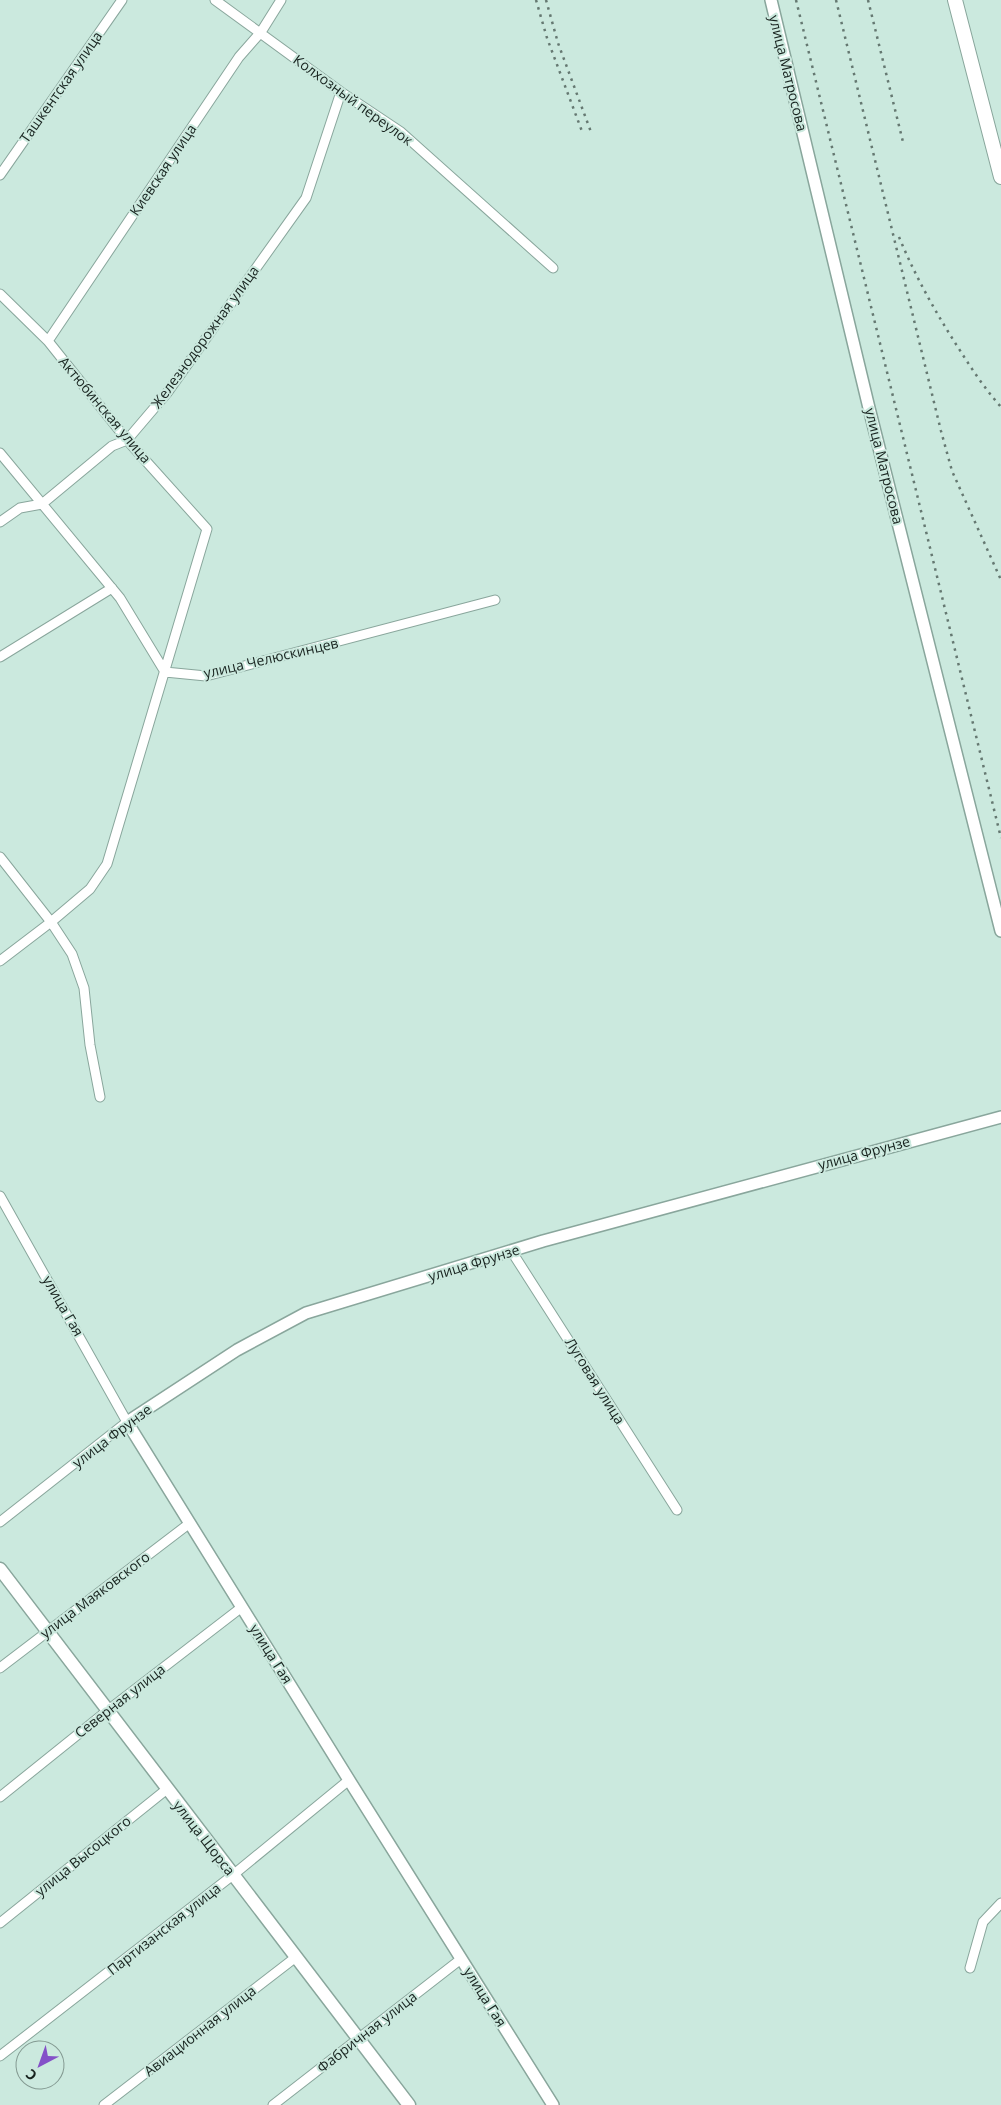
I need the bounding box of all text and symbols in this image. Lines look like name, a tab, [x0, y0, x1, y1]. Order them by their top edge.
street label: улица Матросова	[765, 13, 812, 133]
street label: Ташкентская улица	[15, 27, 106, 146]
street label: Колхозный переулок	[290, 50, 417, 150]
street label: Киевская улица	[125, 120, 200, 219]
street label: Железнодорожная улица	[146, 262, 263, 412]
street label: Актюбинская улица	[55, 352, 156, 467]
street label: улица Матросова	[861, 406, 908, 526]
street label: улица Челюскинцев	[202, 633, 340, 682]
street label: улица Фрунзе	[816, 1131, 912, 1174]
street label: улица Фрунзе	[426, 1240, 522, 1285]
street label: улица Гая	[38, 1272, 88, 1339]
street label: Луговая улица	[561, 1334, 630, 1428]
street label: улица Фрунзе	[68, 1400, 155, 1472]
street label: улица Маяковского	[36, 1547, 153, 1642]
street label: улица Гая	[246, 1620, 297, 1687]
street label: Северная улица	[71, 1659, 169, 1742]
street label: улица Щорса	[169, 1796, 240, 1879]
street label: улица Высоцкого	[31, 1811, 134, 1900]
street label: Партизанская улица	[103, 1878, 224, 1979]
street label: улица Гая	[460, 1963, 511, 2030]
street label: Авиационная улица	[140, 1981, 260, 2080]
street label: Фабричная улица	[313, 1987, 421, 2077]
north arrow	[15, 2040, 65, 2090]
text: С	[21, 2065, 41, 2085]

